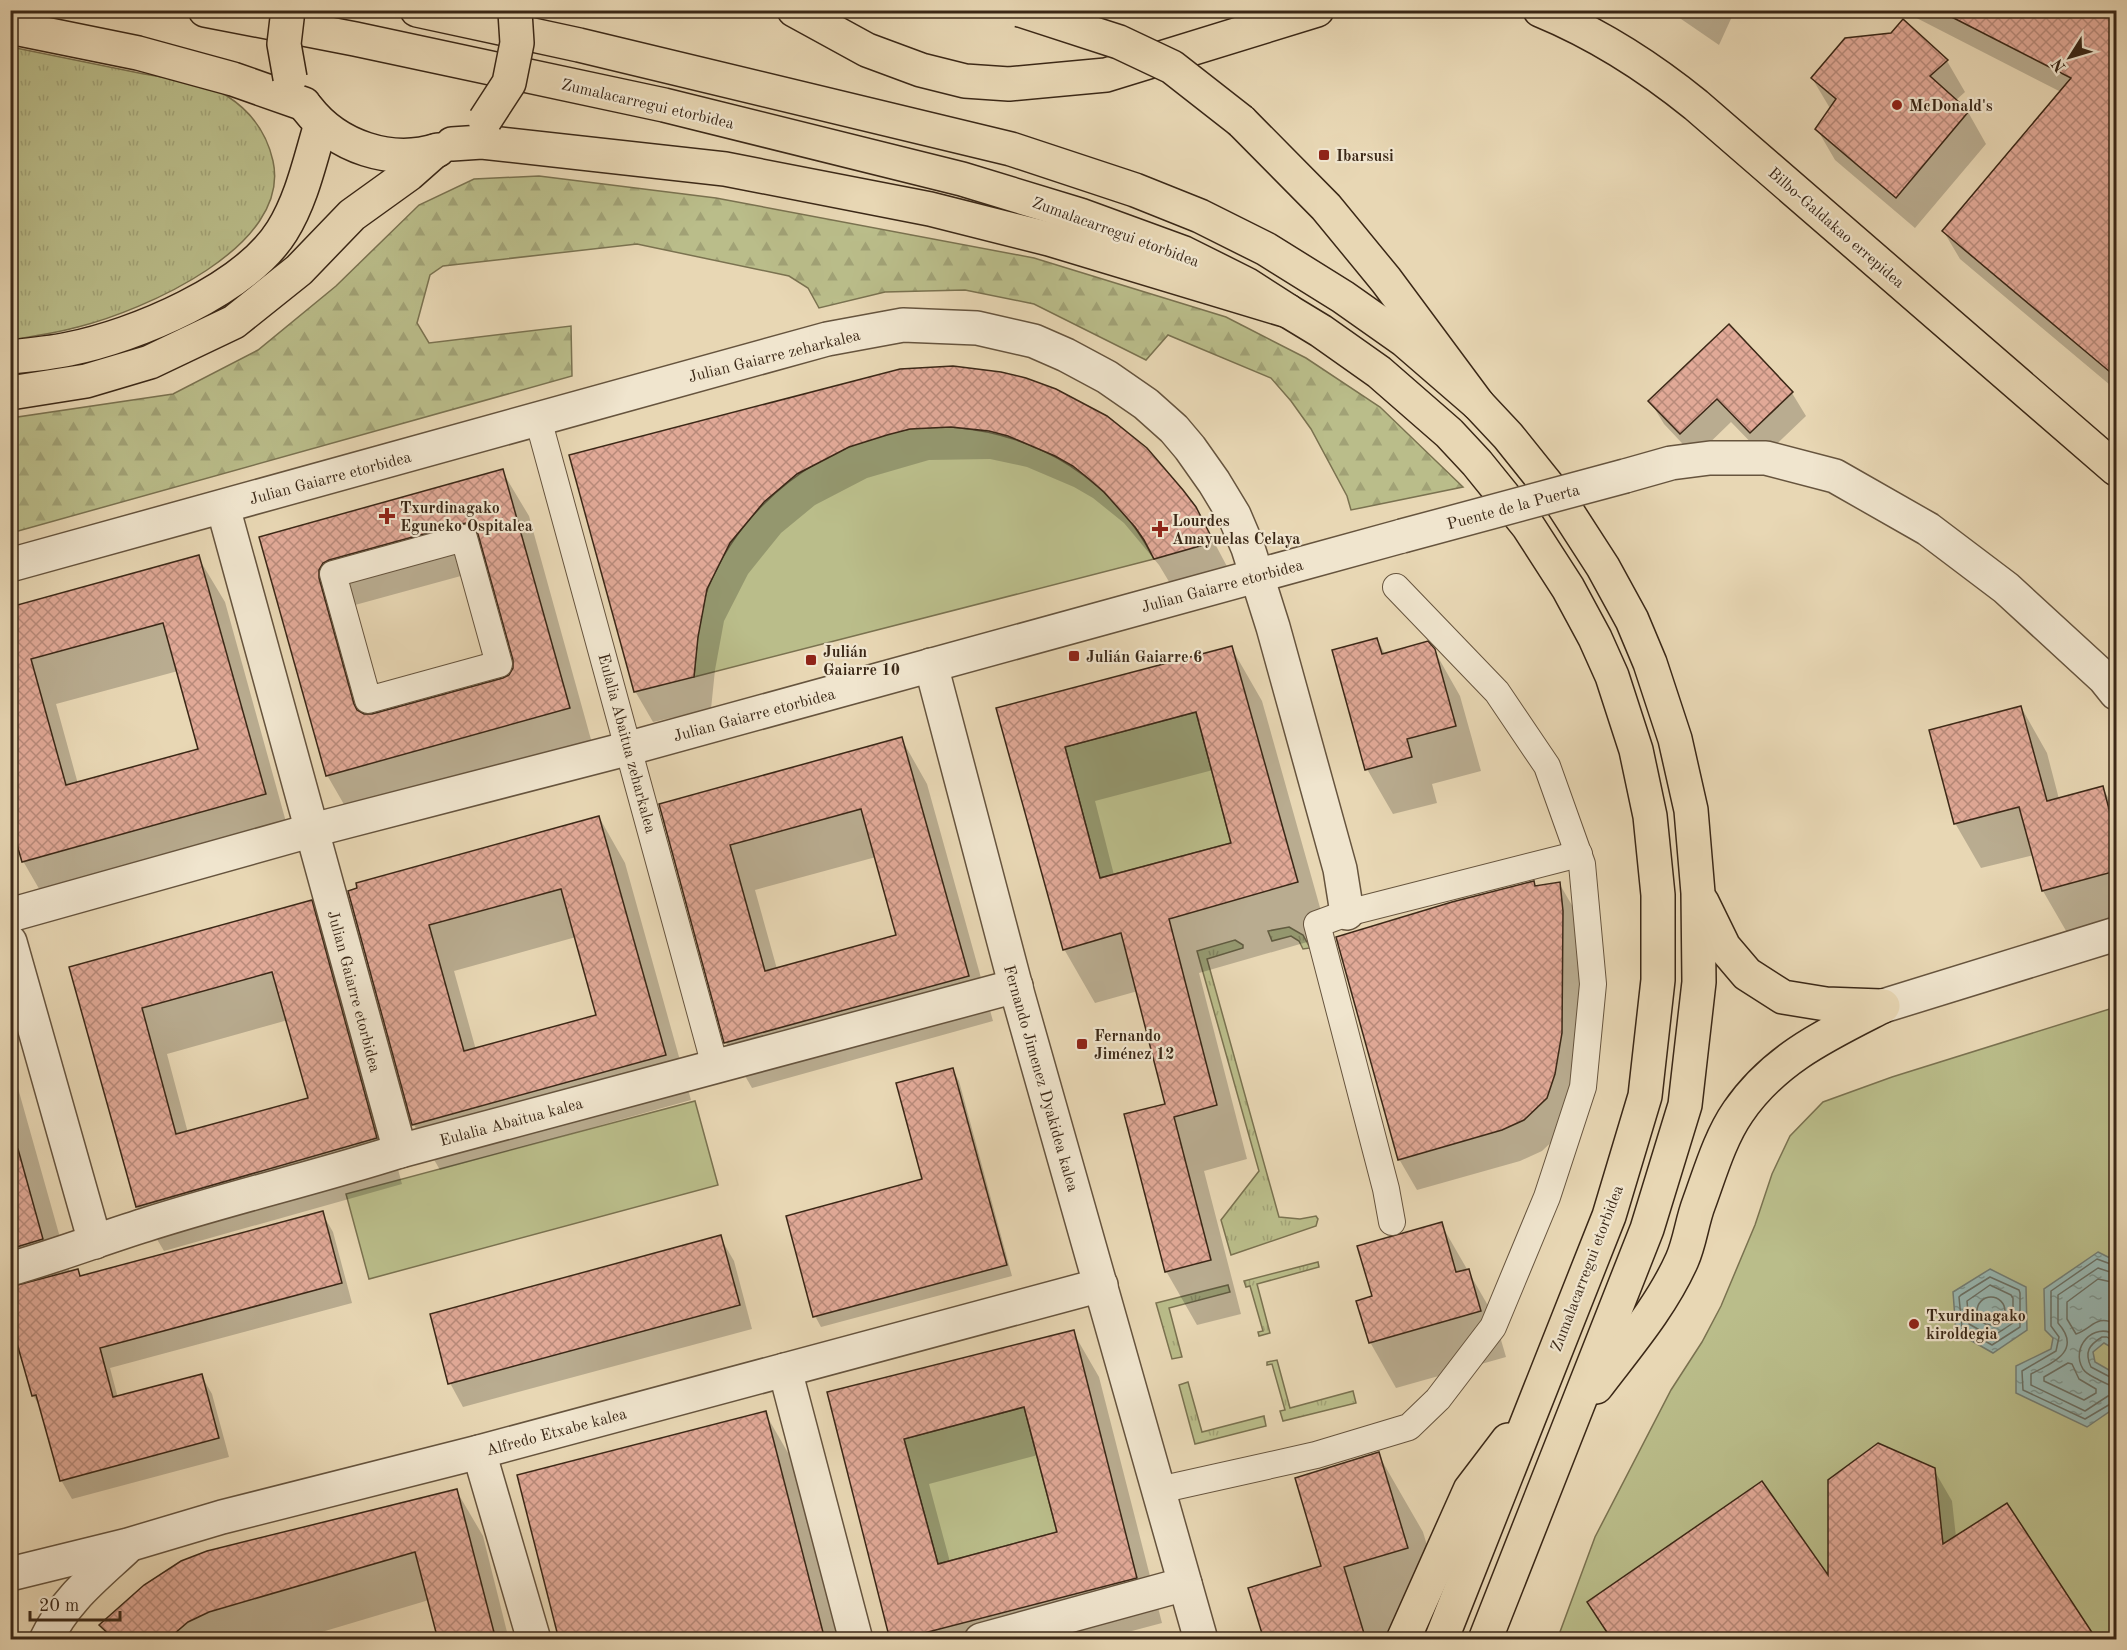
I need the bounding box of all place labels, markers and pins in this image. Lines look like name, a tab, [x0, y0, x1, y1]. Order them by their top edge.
marker: McDonald's	[1890, 98, 1904, 112]
place label: McDonald's	[1909, 99, 1993, 115]
marker: Ibarsusi	[1317, 148, 1331, 162]
place label: Ibarsusi	[1336, 149, 1394, 165]
place label: Txurdinagako Eguneko Ospitalea	[400, 501, 533, 535]
marker: Txurdinagako Eguneko Ospitalea	[378, 507, 396, 525]
place label: Lourdes Amayuelas Celaya	[1172, 514, 1300, 548]
marker: Lourdes Amayuelas Celaya	[1153, 522, 1167, 536]
place label: Julián Gaiarre 10	[823, 645, 900, 679]
marker: Julián Gaiarre 6	[1067, 649, 1081, 663]
place label: Julián Gaiarre 6	[1086, 650, 1202, 666]
marker: Julián Gaiarre 10	[804, 653, 818, 667]
place label: Fernando Jiménez 12	[1094, 1029, 1175, 1063]
marker: Fernando Jiménez 12	[1075, 1037, 1089, 1051]
place label: Txurdinagako kiroldegia	[1926, 1309, 2026, 1343]
marker: Txurdinagako kiroldegia	[1907, 1317, 1921, 1331]

